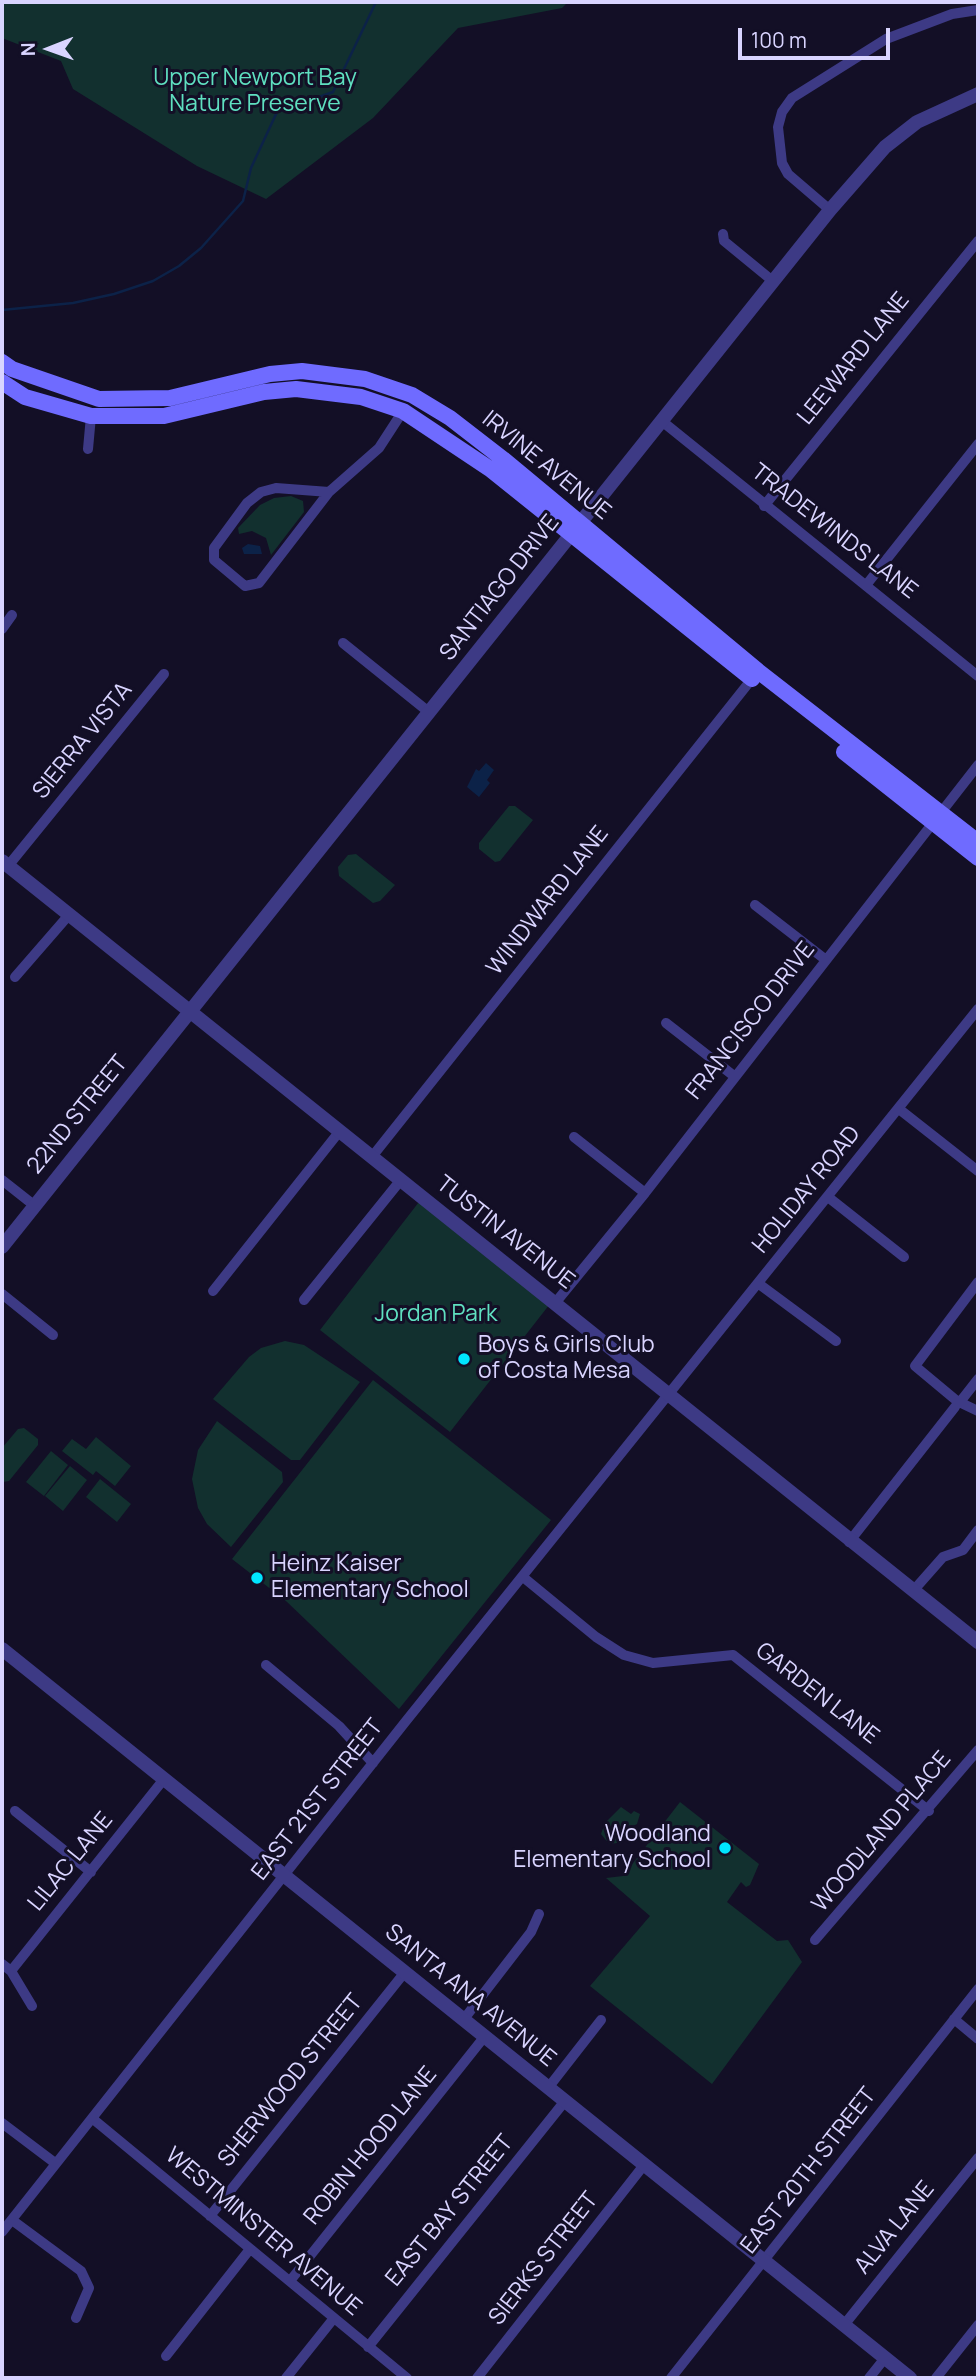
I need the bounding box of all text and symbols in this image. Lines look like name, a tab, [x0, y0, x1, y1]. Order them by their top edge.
north arrow	[14, 14, 84, 84]
scale bar	[742, 14, 894, 58]
text: 100 m	[751, 26, 807, 54]
text: N	[15, 42, 41, 56]
park label: Upper Newport Bay Nature Preserve	[153, 65, 357, 119]
street label: LEEWARD LANE	[792, 287, 916, 431]
street label: IRVINE AVENUE	[476, 406, 616, 526]
street label: TRADEWINDS LANE	[745, 459, 923, 605]
street label: SANTIAGO DRIVE	[434, 510, 566, 666]
street label: SIERRA VISTA	[28, 677, 138, 805]
street label: WINDWARD LANE	[481, 821, 615, 981]
street label: FRANCISCO DRIVE	[681, 937, 821, 1105]
street label: 22ND STREET	[22, 1050, 134, 1180]
street label: HOLIDAY ROAD	[747, 1121, 867, 1259]
street label: TUSTIN AVENUE	[430, 1170, 580, 1296]
park label: Jordan Park	[375, 1301, 497, 1329]
place label: Boys & Girls Club of Costa Mesa	[478, 1332, 655, 1386]
marker: Boys & Girls Club of Costa Mesa	[456, 1351, 472, 1367]
place label: Heinz Kaiser Elementary School	[271, 1551, 469, 1605]
marker: Heinz Kaiser Elementary School	[249, 1570, 265, 1586]
street label: GARDEN LANE	[750, 1637, 884, 1751]
street label: EAST 21ST STREET	[247, 1714, 389, 1886]
street label: WOODLAND PLACE	[807, 1746, 957, 1918]
street label: LILAC LANE	[23, 1807, 119, 1917]
place label: Woodland Elementary School	[513, 1821, 711, 1875]
marker: Woodland Elementary School	[717, 1840, 733, 1856]
street label: SANTA ANA AVENUE	[379, 1919, 561, 2073]
street label: SHERWOOD STREET	[213, 1989, 369, 2173]
street label: ROBIN HOOD LANE	[299, 2061, 443, 2231]
street label: EAST 20TH STREET	[736, 2082, 882, 2260]
street label: EAST BAY STREET	[381, 2130, 519, 2292]
street label: WESTMINSTER AVENUE	[159, 2142, 367, 2322]
street label: ALVA LANE	[849, 2176, 941, 2280]
street label: SIERKS STREET	[483, 2187, 605, 2331]

